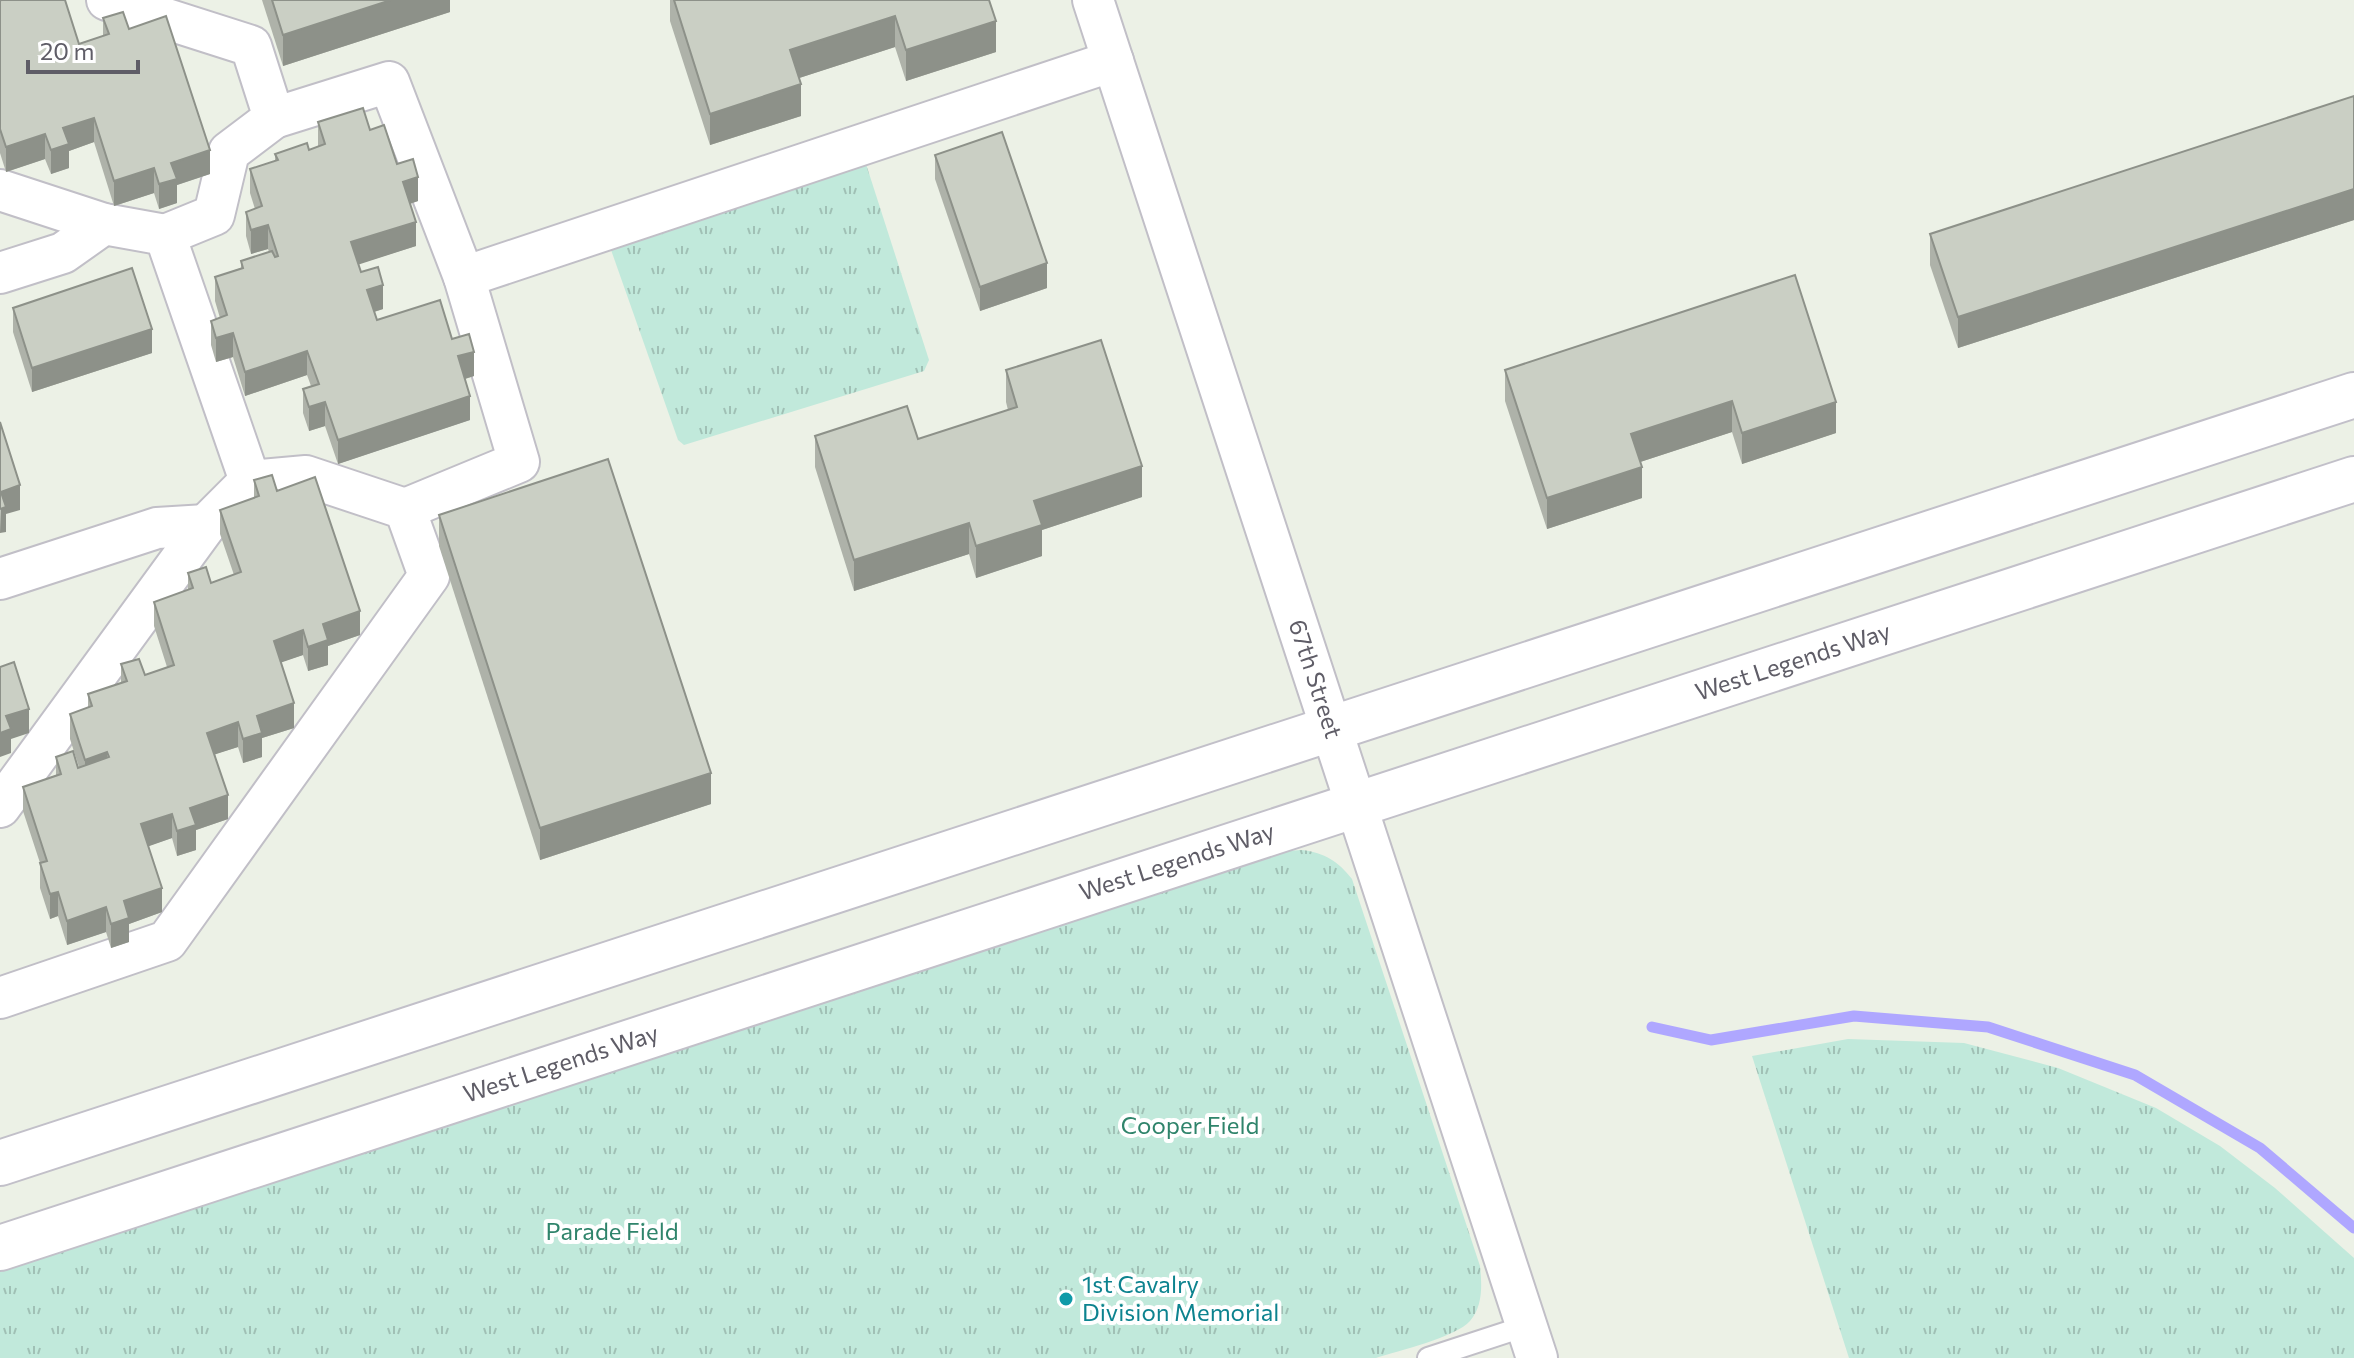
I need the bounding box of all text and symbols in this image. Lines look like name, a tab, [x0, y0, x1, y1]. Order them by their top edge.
scale bar	[28, 24, 138, 74]
text: 20 m	[40, 36, 94, 65]
street label: 67th Street	[1284, 615, 1349, 742]
street label: West Legends Way	[1691, 615, 1894, 706]
street label: West Legends Way	[1075, 815, 1278, 906]
street label: West Legends Way	[459, 1017, 662, 1108]
park label: Cooper Field	[1121, 1110, 1259, 1139]
park label: Parade Field	[545, 1216, 679, 1245]
place label: 1st Cavalry Division Memorial	[1082, 1269, 1279, 1326]
marker: 1st Cavalry Division Memorial	[1057, 1290, 1075, 1308]

